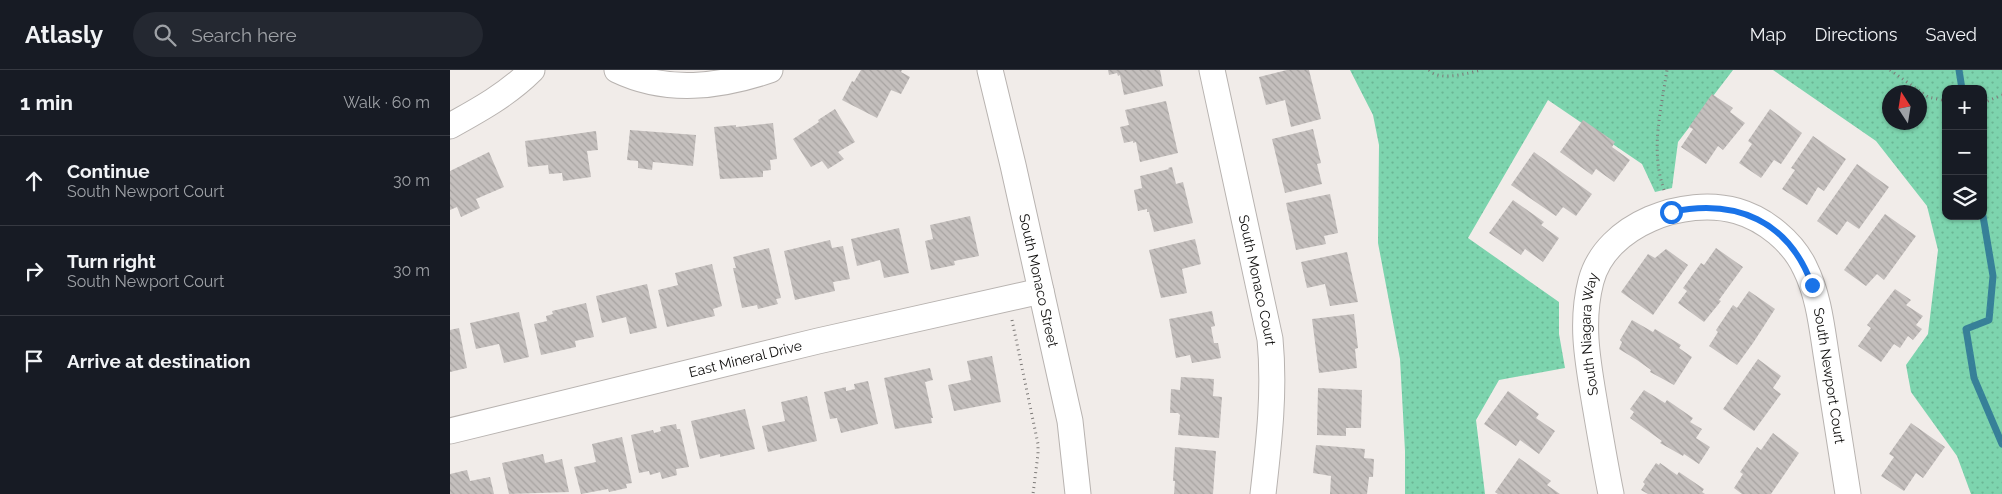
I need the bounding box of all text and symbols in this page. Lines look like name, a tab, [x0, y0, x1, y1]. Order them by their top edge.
search box	[133, 12, 483, 57]
text: Atlasly	[25, 20, 103, 49]
icon: search	[151, 21, 179, 49]
text: Search here	[191, 24, 297, 46]
text: Map	[1750, 24, 1786, 45]
text: Directions	[1814, 24, 1898, 45]
text: Saved	[1926, 24, 1977, 45]
north arrow	[1882, 85, 1927, 130]
map controls	[1942, 85, 1987, 220]
button: +	[1942, 85, 1987, 130]
text: 1 min	[20, 90, 73, 115]
text: Walk · 60 m	[343, 93, 430, 112]
button: −	[1942, 130, 1987, 175]
text: Continue	[67, 160, 150, 182]
icon: ahead	[20, 167, 48, 195]
text: 30 m	[393, 171, 430, 190]
button: layers	[1942, 175, 1987, 220]
text: South Newport Court	[67, 182, 224, 201]
route start	[1660, 201, 1683, 224]
street label: South Monaco Street	[1016, 212, 1061, 349]
street label: South Monaco Court	[1235, 213, 1279, 346]
text: Turn right	[67, 250, 156, 272]
icon: right	[20, 257, 48, 285]
text: 30 m	[393, 261, 430, 280]
street label: South Niagara Way	[1578, 270, 1601, 397]
text: South Newport Court	[67, 272, 224, 291]
route end	[1801, 274, 1824, 297]
street label: South Newport Court	[1810, 306, 1848, 445]
street label: East Mineral Drive	[687, 337, 803, 380]
icon: arrive	[20, 347, 48, 375]
text: Arrive at destination	[67, 350, 251, 372]

